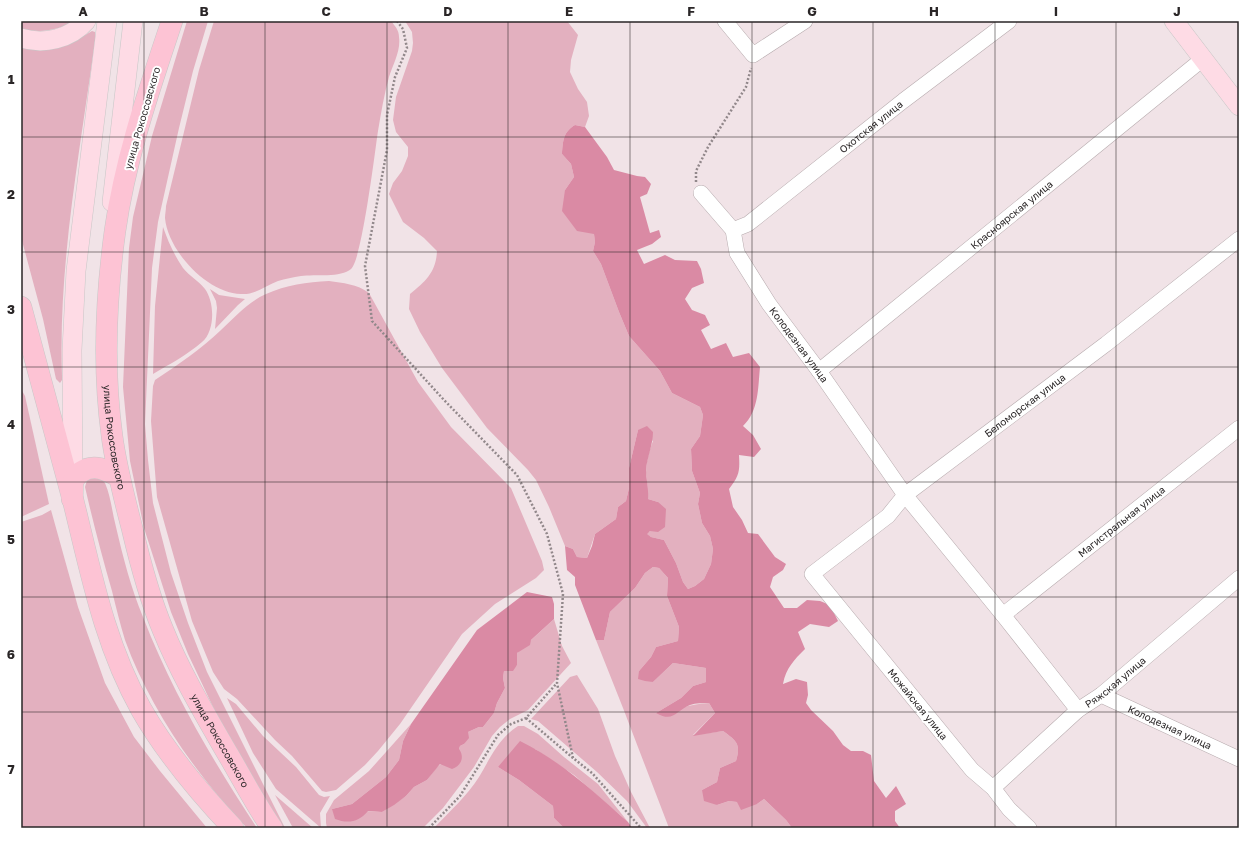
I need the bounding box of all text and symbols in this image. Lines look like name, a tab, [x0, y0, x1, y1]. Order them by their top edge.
text: A	[78, 3, 88, 19]
text: B	[199, 3, 209, 19]
text: C	[321, 3, 331, 19]
text: D	[443, 3, 453, 19]
text: E	[565, 3, 573, 19]
text: F	[687, 3, 695, 19]
text: G	[807, 3, 817, 19]
text: H	[929, 3, 939, 19]
text: I	[1054, 3, 1058, 19]
text: J	[1173, 3, 1181, 19]
street label: улица Рокоссовского	[122, 65, 162, 171]
text: 1	[8, 71, 15, 87]
street label: Охотская улица	[837, 98, 905, 155]
street label: Красноярская улица	[968, 178, 1055, 252]
text: 2	[7, 186, 15, 202]
text: 3	[7, 301, 15, 317]
street label: Колодезная улица	[767, 304, 831, 385]
street label: Беломорская улица	[982, 371, 1067, 439]
street label: улица Рокоссовского	[101, 384, 128, 491]
text: 4	[7, 416, 15, 432]
street label: Магистральная улица	[1075, 483, 1167, 559]
text: 5	[7, 531, 15, 547]
text: 6	[7, 646, 15, 662]
street label: Ряжская улица	[1083, 654, 1148, 710]
street label: Можайская улица	[886, 666, 950, 742]
street label: улица Рокоссовского	[189, 692, 252, 789]
street label: Колодезная улица	[1126, 702, 1214, 752]
text: 7	[7, 761, 15, 777]

